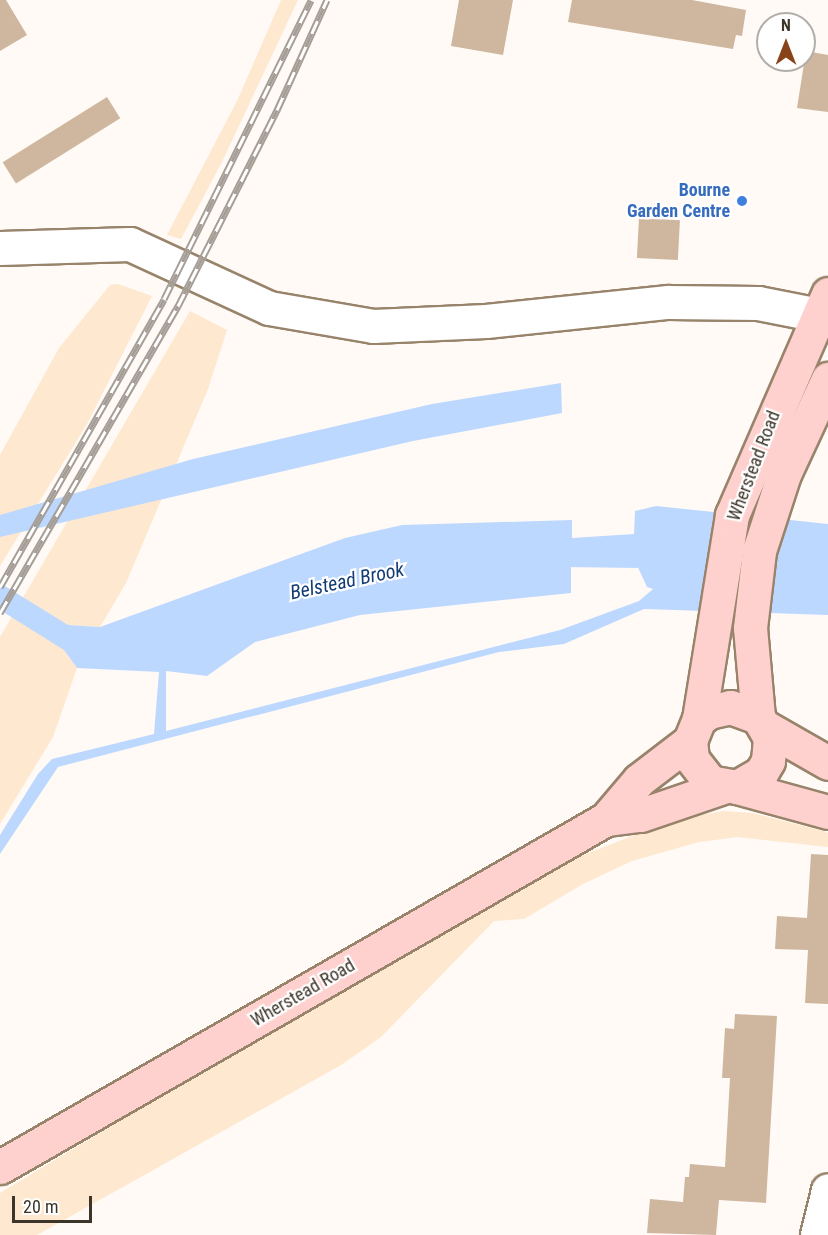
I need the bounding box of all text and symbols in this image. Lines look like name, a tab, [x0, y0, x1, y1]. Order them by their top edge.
north arrow	[756, 12, 816, 72]
text: N	[781, 16, 791, 35]
place label: Bourne Garden Centre	[627, 180, 730, 222]
marker: Bourne Garden Centre	[735, 194, 749, 208]
street label: Wherstead Road	[723, 408, 785, 524]
water label: Belstead Brook	[288, 557, 406, 605]
street label: Wherstead Road	[247, 955, 359, 1031]
scale bar	[15, 1184, 94, 1222]
text: 20 m	[23, 1196, 58, 1217]

